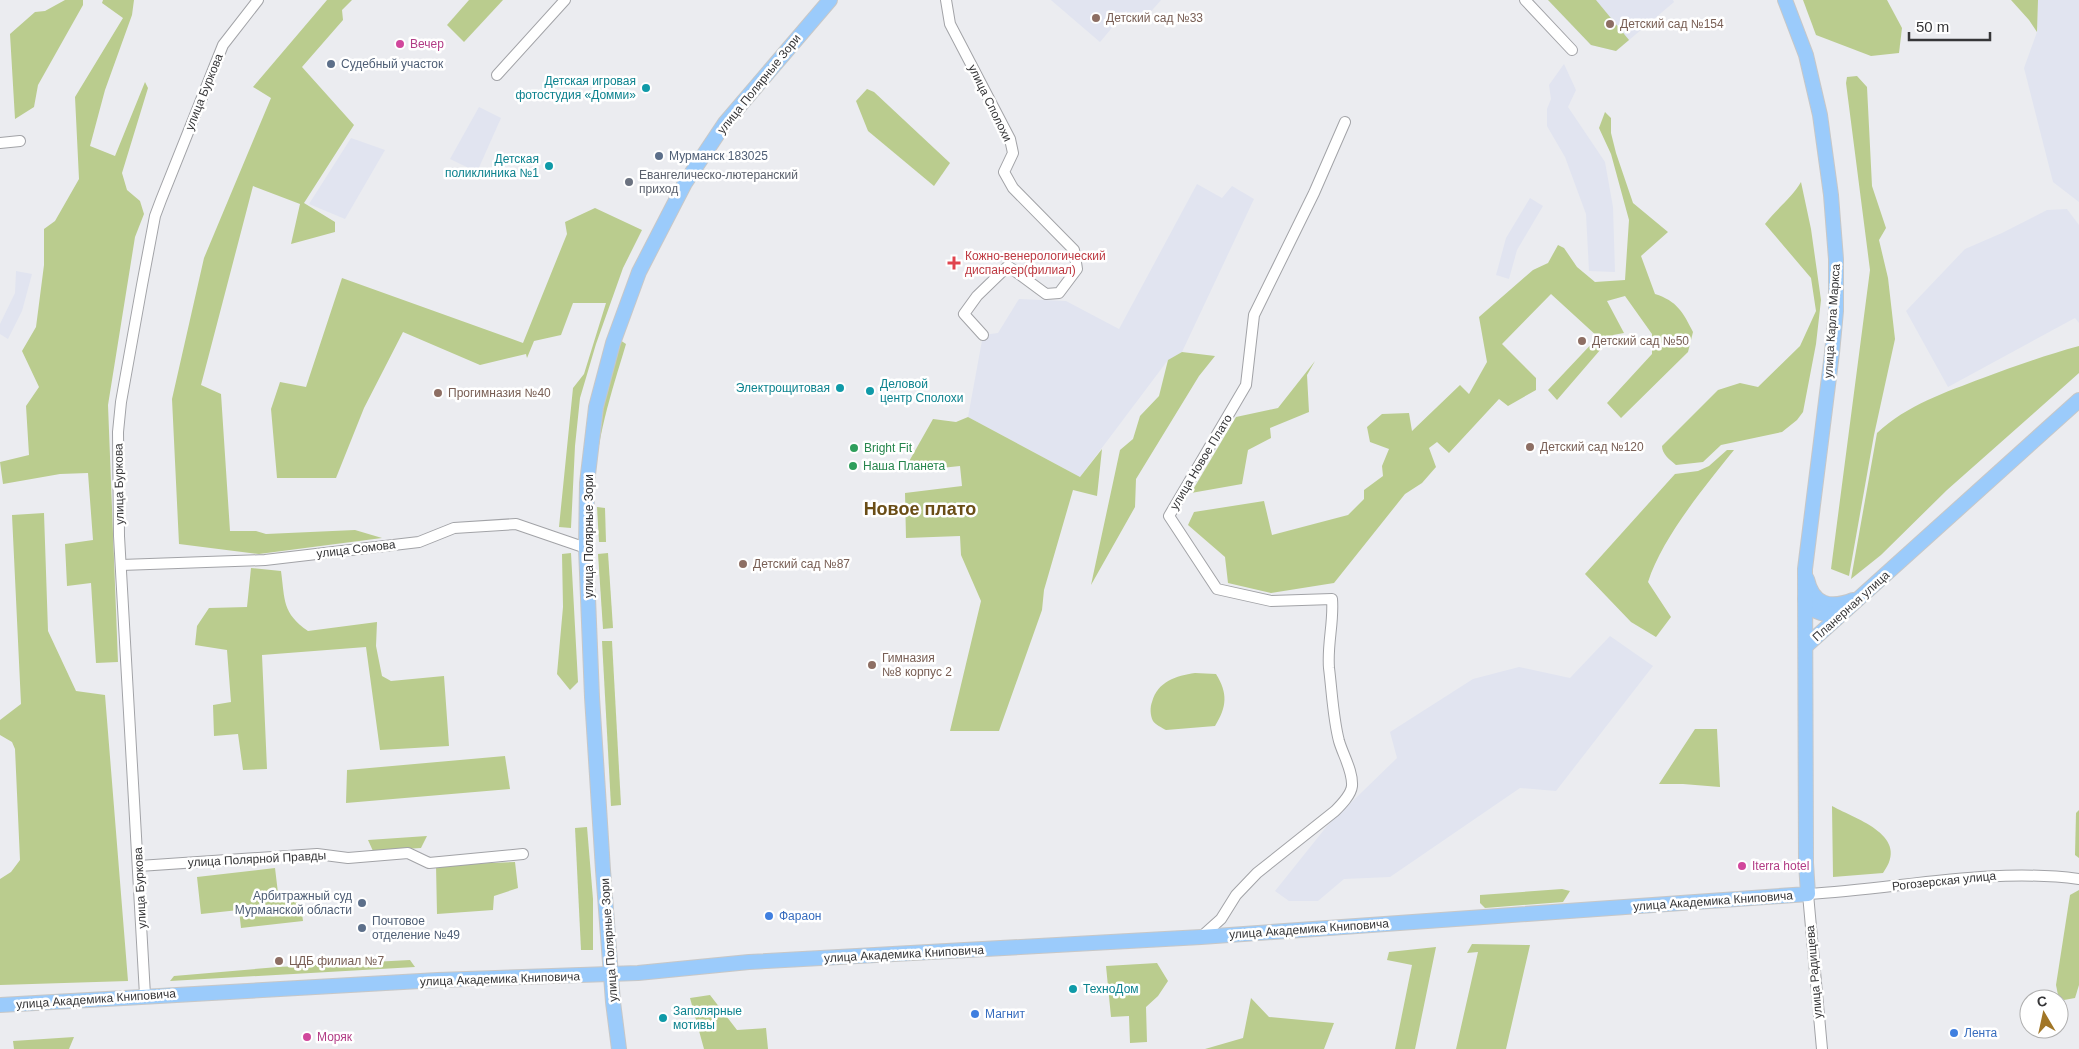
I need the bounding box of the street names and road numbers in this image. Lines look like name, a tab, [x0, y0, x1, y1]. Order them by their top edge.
street label: улица Полярные Зори	[715, 31, 803, 137]
street label: улица Буркова	[182, 51, 226, 132]
street label: улица Сполохи	[965, 62, 1015, 144]
street label: улица Карла Маркса	[1821, 263, 1843, 379]
street label: улица Новое Плато	[1167, 412, 1235, 512]
street label: улица Буркова	[111, 443, 127, 525]
street label: улица Полярные Зори	[582, 474, 596, 598]
street label: улица Сомова	[316, 537, 397, 561]
street label: Планерная улица	[1810, 568, 1892, 644]
street label: улица Буркова	[131, 847, 149, 929]
street label: улица Полярной Правды	[187, 848, 327, 870]
street label: Рогозерская улица	[1891, 869, 1997, 893]
street label: улица Полярные Зори	[598, 878, 620, 1002]
street label: улица Академика Книповича	[1633, 888, 1794, 914]
street label: улица Академика Книповича	[1229, 916, 1390, 942]
street label: улица Радищева	[1803, 924, 1825, 1019]
street label: улица Академика Книповича	[824, 943, 985, 965]
street label: улица Академика Книповича	[420, 969, 581, 989]
street label: улица Академика Книповича	[16, 986, 177, 1012]

